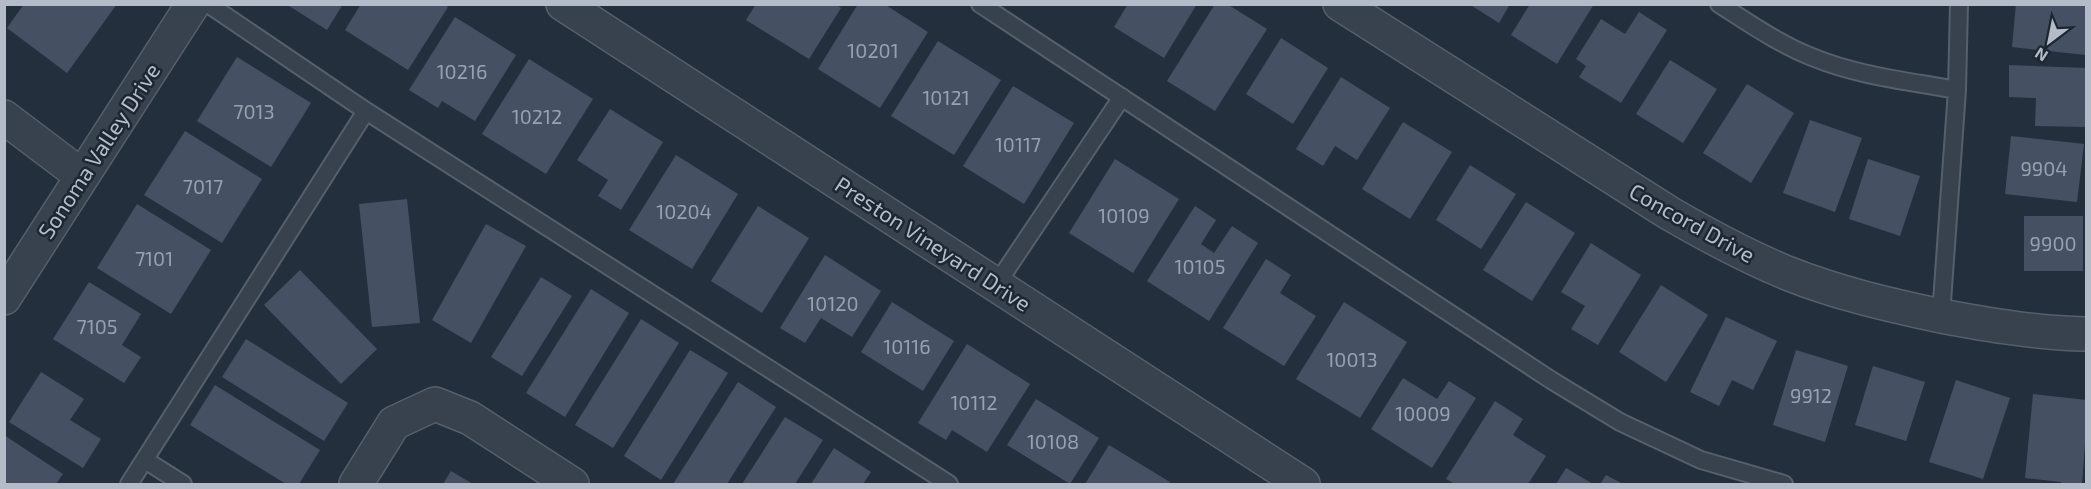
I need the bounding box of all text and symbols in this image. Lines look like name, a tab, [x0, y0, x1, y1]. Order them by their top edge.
north arrow	[2019, 12, 2079, 72]
house number: 10201	[847, 38, 899, 62]
text: N	[2031, 44, 2051, 66]
street label: Sonoma Valley Drive	[32, 58, 165, 243]
house number: 10216	[437, 59, 487, 83]
house number: 10121	[922, 85, 970, 109]
house number: 7013	[233, 99, 275, 123]
house number: 10212	[512, 104, 562, 128]
house number: 10117	[995, 132, 1041, 156]
house number: 9904	[2020, 156, 2068, 180]
street label: Preston Vineyard Drive	[831, 170, 1036, 316]
house number: 7017	[183, 174, 223, 198]
street label: Concord Drive	[1625, 177, 1760, 267]
house number: 10204	[656, 199, 712, 223]
house number: 10109	[1098, 203, 1150, 227]
house number: 9900	[2030, 231, 2077, 255]
house number: 7101	[135, 246, 173, 270]
house number: 10105	[1175, 254, 1225, 278]
house number: 10120	[807, 291, 859, 315]
house number: 7105	[77, 314, 117, 338]
house number: 10116	[883, 334, 931, 358]
house number: 10013	[1326, 347, 1378, 371]
house number: 9912	[1790, 383, 1832, 407]
house number: 10112	[950, 390, 998, 414]
house number: 10009	[1395, 401, 1451, 425]
house number: 10108	[1027, 429, 1079, 453]

